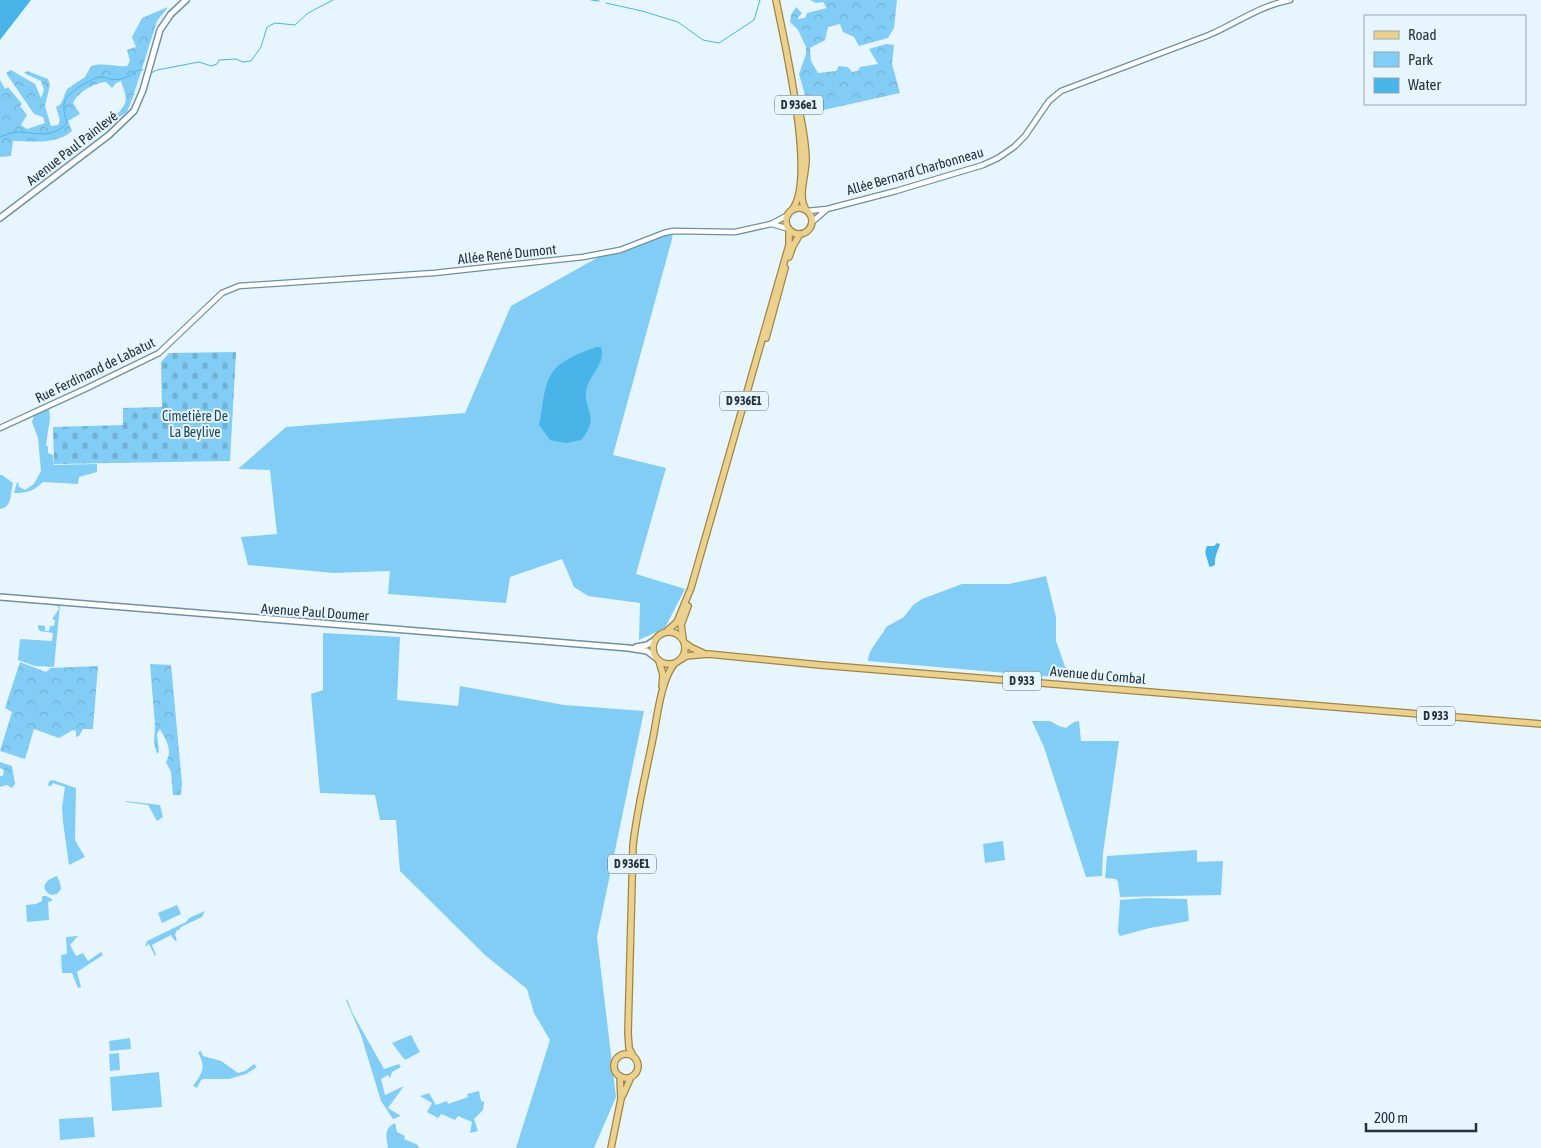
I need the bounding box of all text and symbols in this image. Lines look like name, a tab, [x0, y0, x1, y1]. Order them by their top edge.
legend	[1364, 15, 1526, 105]
text: Road	[1408, 26, 1437, 43]
text: Park	[1408, 51, 1433, 68]
text: Water	[1408, 76, 1441, 93]
road number: D 936e1	[775, 96, 823, 114]
street label: Avenue Paul Painlevé	[23, 108, 121, 188]
street label: Allée Bernard Charbonneau	[845, 144, 985, 198]
street label: Allée René Dumont	[457, 241, 557, 267]
street label: Rue Ferdinand de Labatut	[33, 334, 157, 406]
road number: D 936E1	[720, 392, 768, 411]
park label: Cimetière De La Beylive	[162, 408, 228, 440]
street label: Avenue Paul Doumer	[261, 600, 370, 624]
street label: Avenue du Combal	[1050, 663, 1147, 687]
road number: D 933	[1003, 671, 1041, 690]
road number: D 933	[1417, 706, 1455, 726]
road number: D 936E1	[608, 854, 656, 874]
scale bar	[1366, 1100, 1476, 1132]
text: 200 m	[1374, 1109, 1408, 1126]

